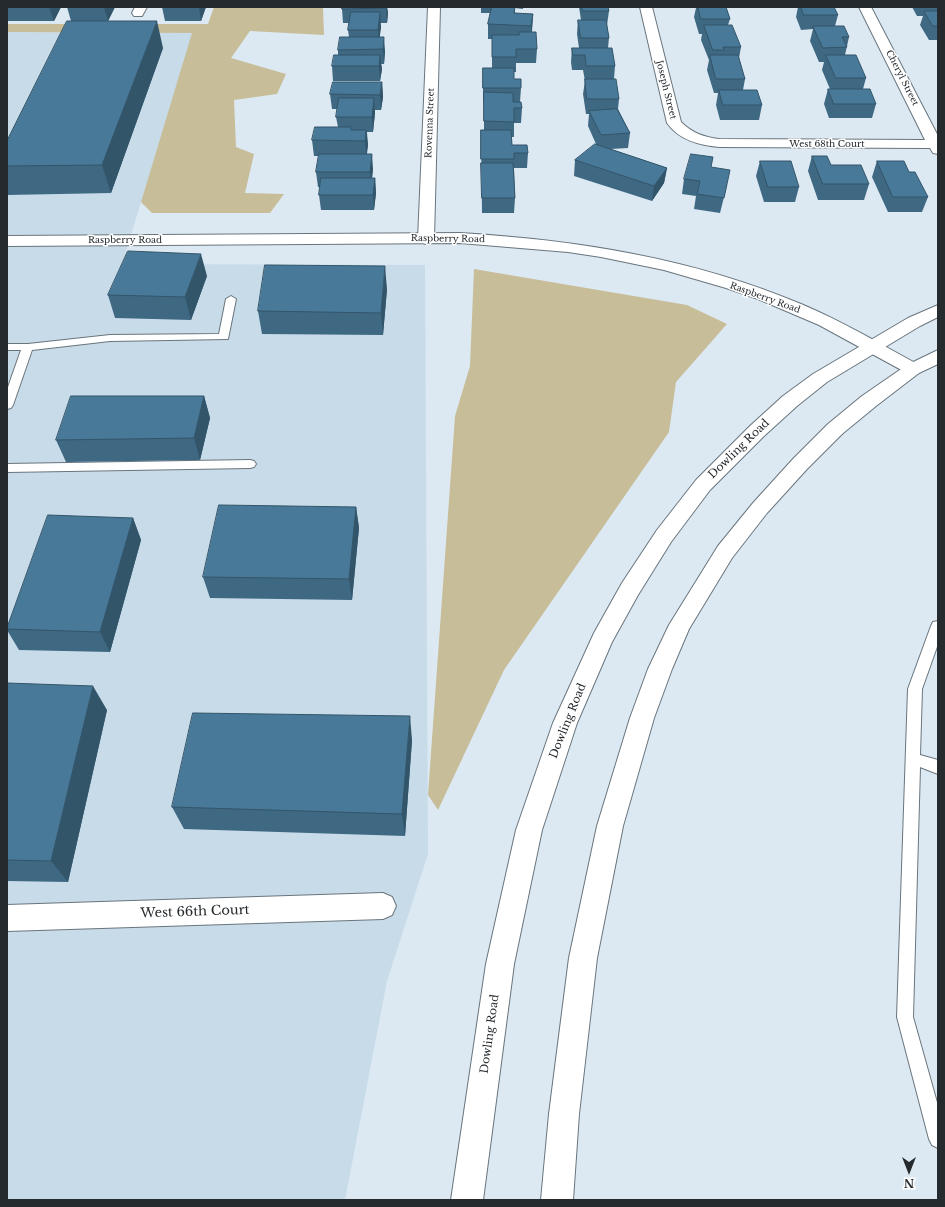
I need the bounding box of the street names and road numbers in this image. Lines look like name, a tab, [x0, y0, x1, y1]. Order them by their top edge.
street label: Cheryl Street	[883, 48, 921, 108]
street label: Joseph Street	[653, 59, 679, 121]
street label: Rovenna Street	[423, 88, 437, 158]
street label: West 68th Court	[789, 139, 865, 149]
street label: Raspberry Road	[411, 233, 485, 245]
street label: Raspberry Road	[88, 235, 162, 245]
street label: Raspberry Road	[728, 280, 802, 316]
street label: Dowling Road	[706, 416, 772, 482]
street label: Dowling Road	[547, 681, 589, 761]
street label: West 66th Court	[140, 902, 250, 922]
street label: Dowling Road	[478, 994, 502, 1074]

